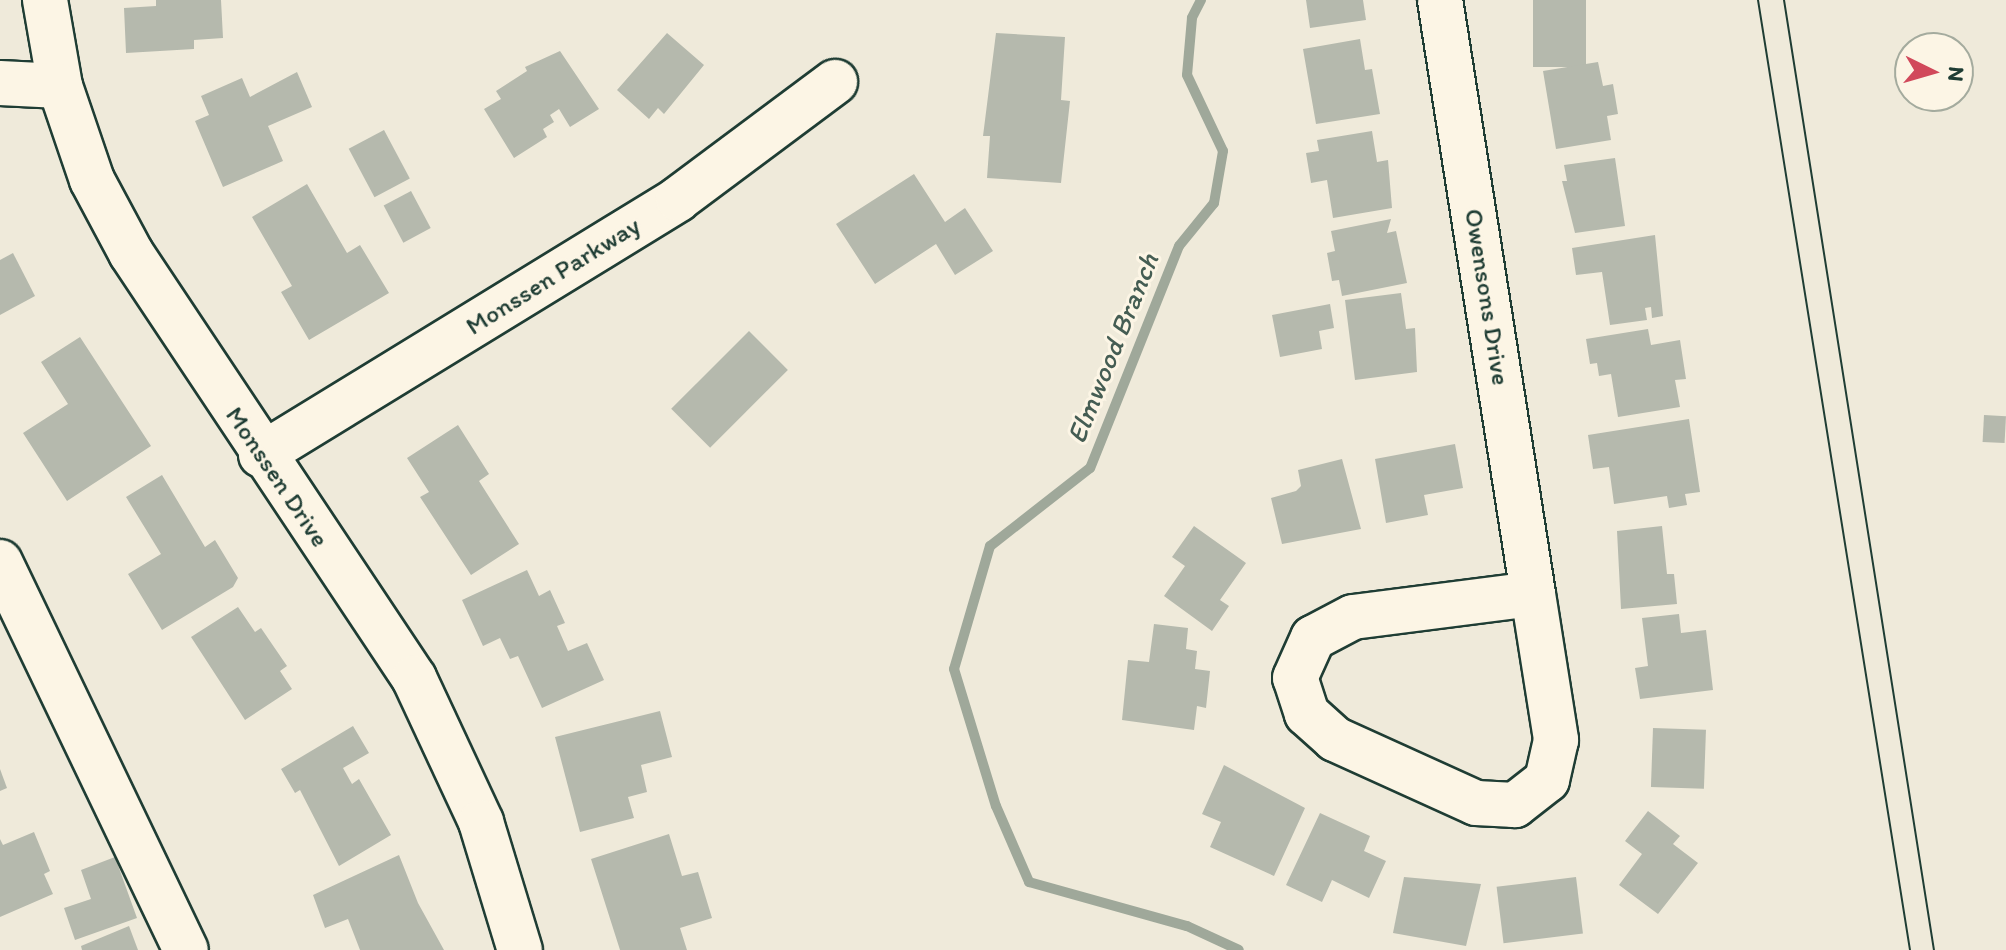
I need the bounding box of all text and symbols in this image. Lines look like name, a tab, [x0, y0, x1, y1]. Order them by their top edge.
north arrow	[1894, 32, 1974, 112]
text: N	[1942, 65, 1971, 83]
street label: Owensons Drive	[1458, 206, 1516, 388]
street label: Monssen Parkway	[461, 210, 645, 342]
water label: Elmwood Branch	[1059, 248, 1165, 448]
street label: Monssen Drive	[218, 401, 336, 553]

